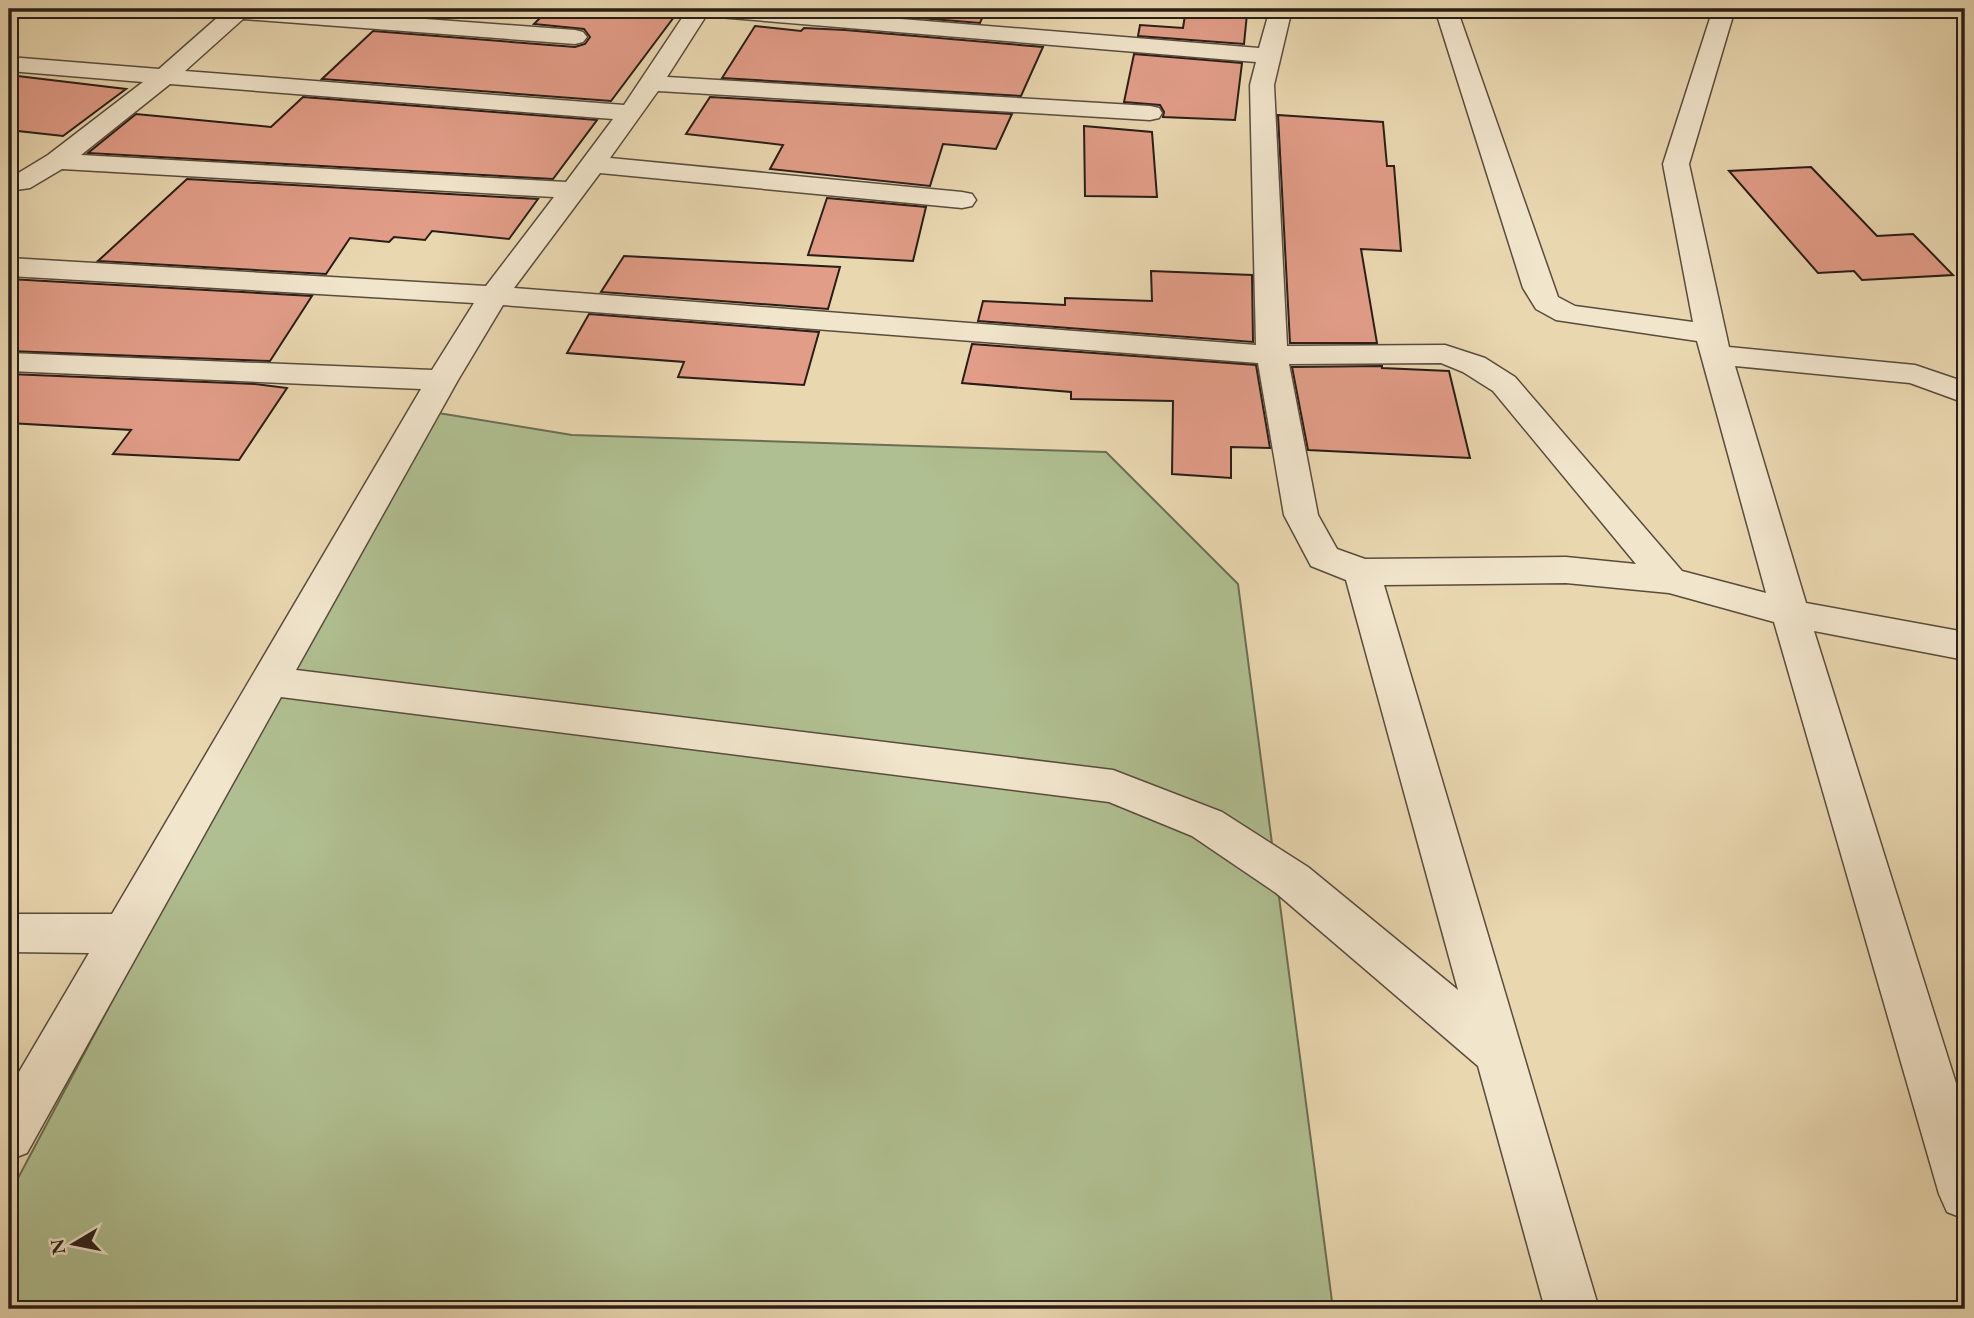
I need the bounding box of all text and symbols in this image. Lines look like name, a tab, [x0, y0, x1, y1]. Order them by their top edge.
north arrow	[38, 1210, 108, 1280]
text: N	[44, 1237, 71, 1257]

